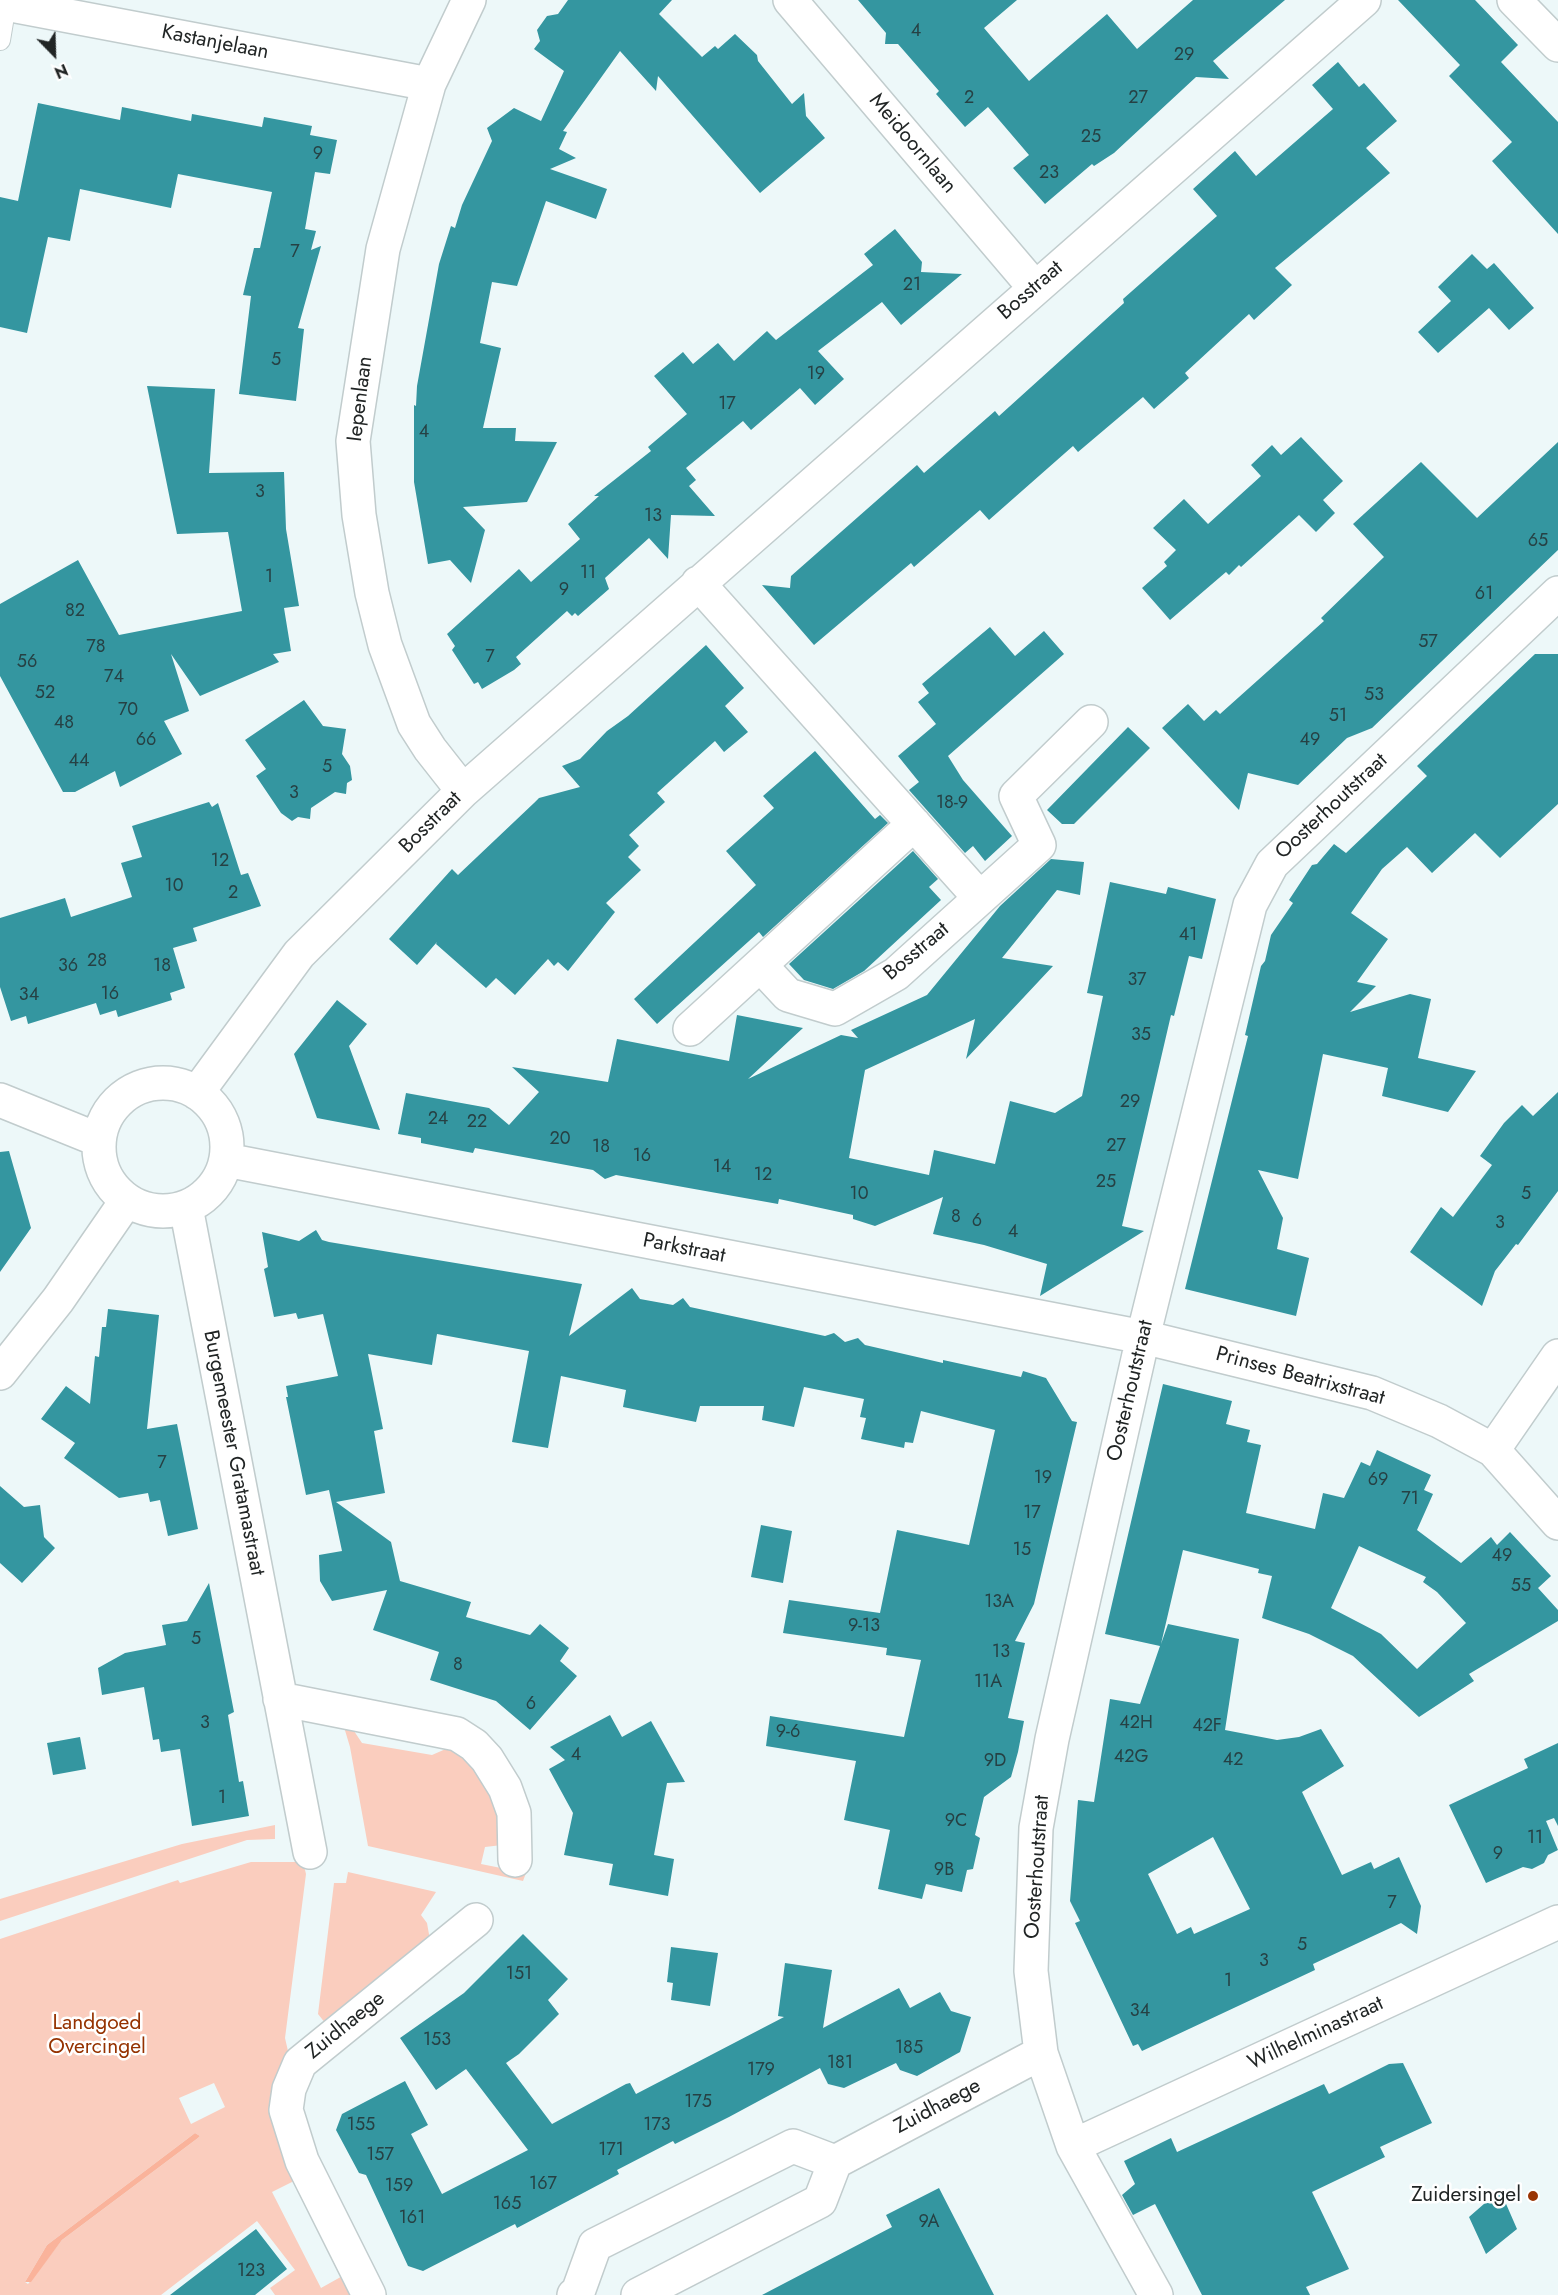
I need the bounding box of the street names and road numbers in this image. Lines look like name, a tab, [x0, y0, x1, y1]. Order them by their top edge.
street label: Kastanjelaan	[159, 20, 271, 66]
street label: Meidoornlaan	[863, 89, 961, 199]
street label: Bosstraat	[993, 256, 1069, 326]
street label: Iepenlaan	[343, 355, 379, 443]
street label: Oosterhoutstraat	[1271, 749, 1393, 865]
street label: Bosstraat	[395, 787, 467, 859]
street label: Bosstraat	[879, 917, 955, 987]
street label: Parkstraat	[641, 1229, 727, 1269]
street label: Oosterhoutstraat	[1103, 1318, 1159, 1464]
street label: Burgemeester Gratamastraat	[197, 1328, 269, 1578]
street label: Prinses Beatrixstraat	[1213, 1342, 1387, 1412]
street label: Oosterhoutstraat	[1020, 1794, 1056, 1940]
street label: Zuidhaege	[302, 1987, 390, 2065]
street label: Wilhelminastraat	[1244, 1992, 1388, 2076]
street label: Zuidhaege	[891, 2074, 985, 2140]

